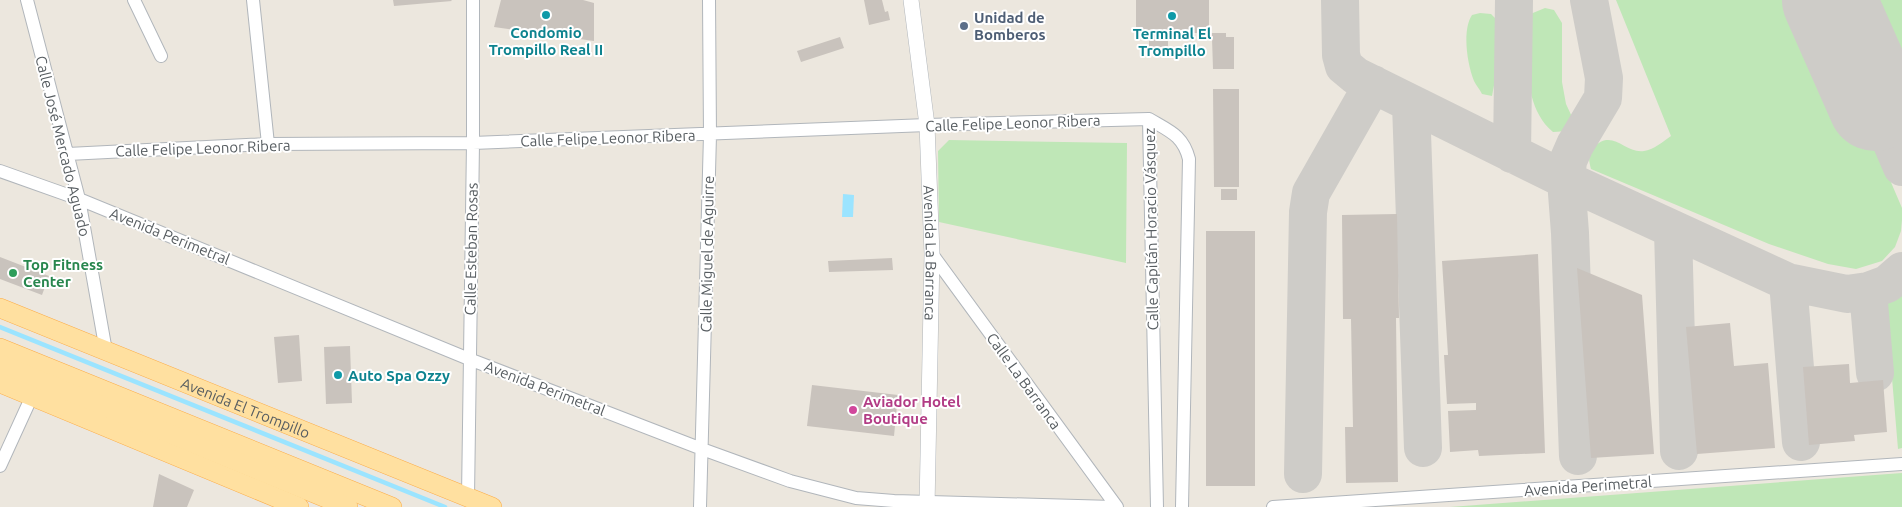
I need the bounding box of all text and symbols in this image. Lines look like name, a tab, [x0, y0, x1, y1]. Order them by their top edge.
marker: Condomio Trompillo Real II	[540, 9, 552, 21]
place label: Unidad de Bomberos	[974, 9, 1046, 43]
marker: Terminal El Trompillo	[1166, 10, 1178, 22]
marker: Unidad de Bomberos	[958, 20, 970, 32]
place label: Condomio Trompillo Real II	[489, 24, 603, 58]
place label: Terminal El Trompillo	[1133, 25, 1212, 59]
street label: Calle José Mercado Aguado	[32, 54, 94, 238]
street label: Calle Felipe Leonor Ribera	[925, 111, 1101, 135]
street label: Calle Felipe Leonor Ribera	[520, 126, 696, 150]
street label: Calle Capitán Horacio Vásquez	[1141, 127, 1161, 331]
street label: Calle Felipe Leonor Ribera	[115, 136, 291, 160]
street label: Calle Miguel de Aguirre	[697, 176, 717, 332]
street label: Calle Esteban Rosas	[461, 182, 481, 316]
street label: Avenida La Barranca	[921, 185, 941, 321]
street label: Avenida Perimetral	[107, 204, 233, 268]
place label: Top Fitness Center	[23, 256, 103, 290]
marker: Top Fitness Center	[7, 267, 19, 279]
street label: Calle La Barranca	[983, 330, 1065, 432]
street label: Avenida Perimetral	[482, 357, 608, 419]
place label: Auto Spa Ozzy	[348, 367, 450, 384]
marker: Auto Spa Ozzy	[332, 369, 344, 381]
street label: Avenida El Trompillo	[179, 374, 313, 441]
place label: Aviador Hotel Boutique	[863, 393, 961, 427]
marker: Aviador Hotel Boutique	[847, 404, 859, 416]
street label: Avenida Perimetral	[1524, 473, 1652, 499]

